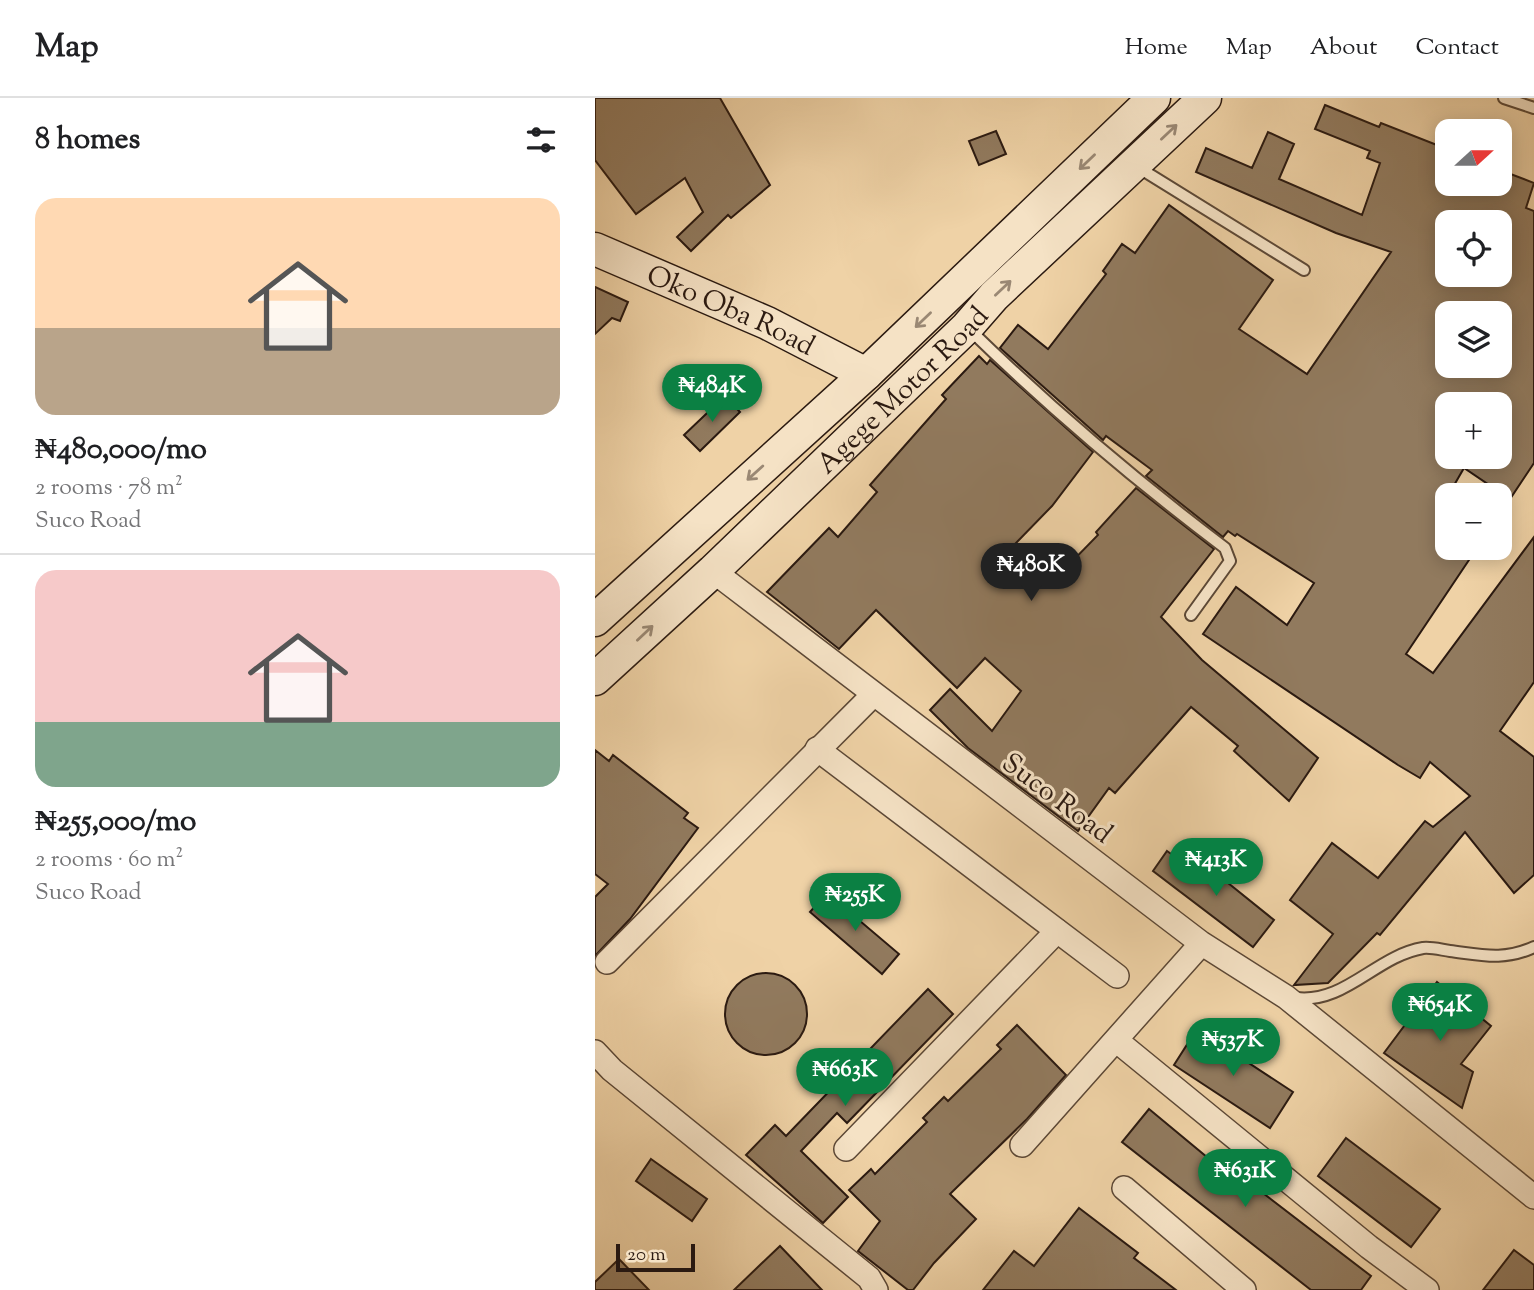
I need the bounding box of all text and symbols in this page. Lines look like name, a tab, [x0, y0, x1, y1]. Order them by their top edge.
text: Map	[35, 24, 99, 72]
text: Home	[1125, 31, 1188, 65]
text: Map	[1226, 31, 1272, 65]
text: About	[1310, 31, 1377, 65]
text: Contact	[1415, 31, 1499, 65]
text: 8 homes	[35, 119, 140, 162]
north arrow	[1435, 119, 1512, 196]
map controls	[1435, 119, 1512, 560]
icon: filters	[522, 121, 560, 159]
one-way arrow	[1160, 124, 1177, 141]
one-way arrow	[1079, 154, 1096, 171]
button: locate	[1435, 210, 1512, 287]
icon: home	[235, 243, 361, 369]
street label: Oko Oba Road	[640, 257, 821, 367]
one-way arrow	[994, 280, 1011, 297]
street label: Agege Motor Road	[809, 298, 1000, 484]
button: layers	[1435, 301, 1512, 378]
one-way arrow	[915, 311, 932, 328]
pin: ₦484K	[663, 364, 761, 424]
text: ₦484K	[678, 370, 746, 403]
button: +	[1435, 392, 1512, 469]
text: ₦480,000/mo	[35, 429, 207, 472]
one-way arrow	[747, 465, 765, 481]
text: 2 rooms · 78 m²	[35, 472, 183, 505]
button: −	[1435, 483, 1512, 560]
text: Suco Road	[35, 505, 142, 538]
pin: ₦480K	[982, 544, 1080, 603]
text: ₦480K	[997, 549, 1065, 582]
icon: home	[235, 615, 361, 741]
one-way arrow	[636, 625, 654, 641]
street label: Suco Road	[992, 744, 1120, 855]
text: ₦255,000/mo	[35, 801, 196, 844]
pin: ₦413K	[1167, 838, 1265, 898]
text: 2 rooms · 60 m²	[35, 844, 183, 877]
text: ₦413K	[1185, 844, 1247, 877]
pin: ₦255K	[806, 874, 904, 933]
text: Suco Road	[35, 877, 142, 910]
text: ₦255K	[825, 879, 885, 912]
pin: ₦654K	[1391, 984, 1489, 1043]
text: ₦654K	[1408, 989, 1472, 1022]
pin: ₦537K	[1184, 1018, 1282, 1078]
text: ₦537K	[1202, 1024, 1264, 1057]
pin: ₦663K	[796, 1048, 894, 1108]
text: ₦663K	[812, 1054, 878, 1087]
pin: ₦631K	[1196, 1150, 1294, 1209]
text: ₦631K	[1214, 1155, 1276, 1188]
scale bar	[616, 1241, 695, 1273]
text: 20 m	[627, 1242, 666, 1269]

